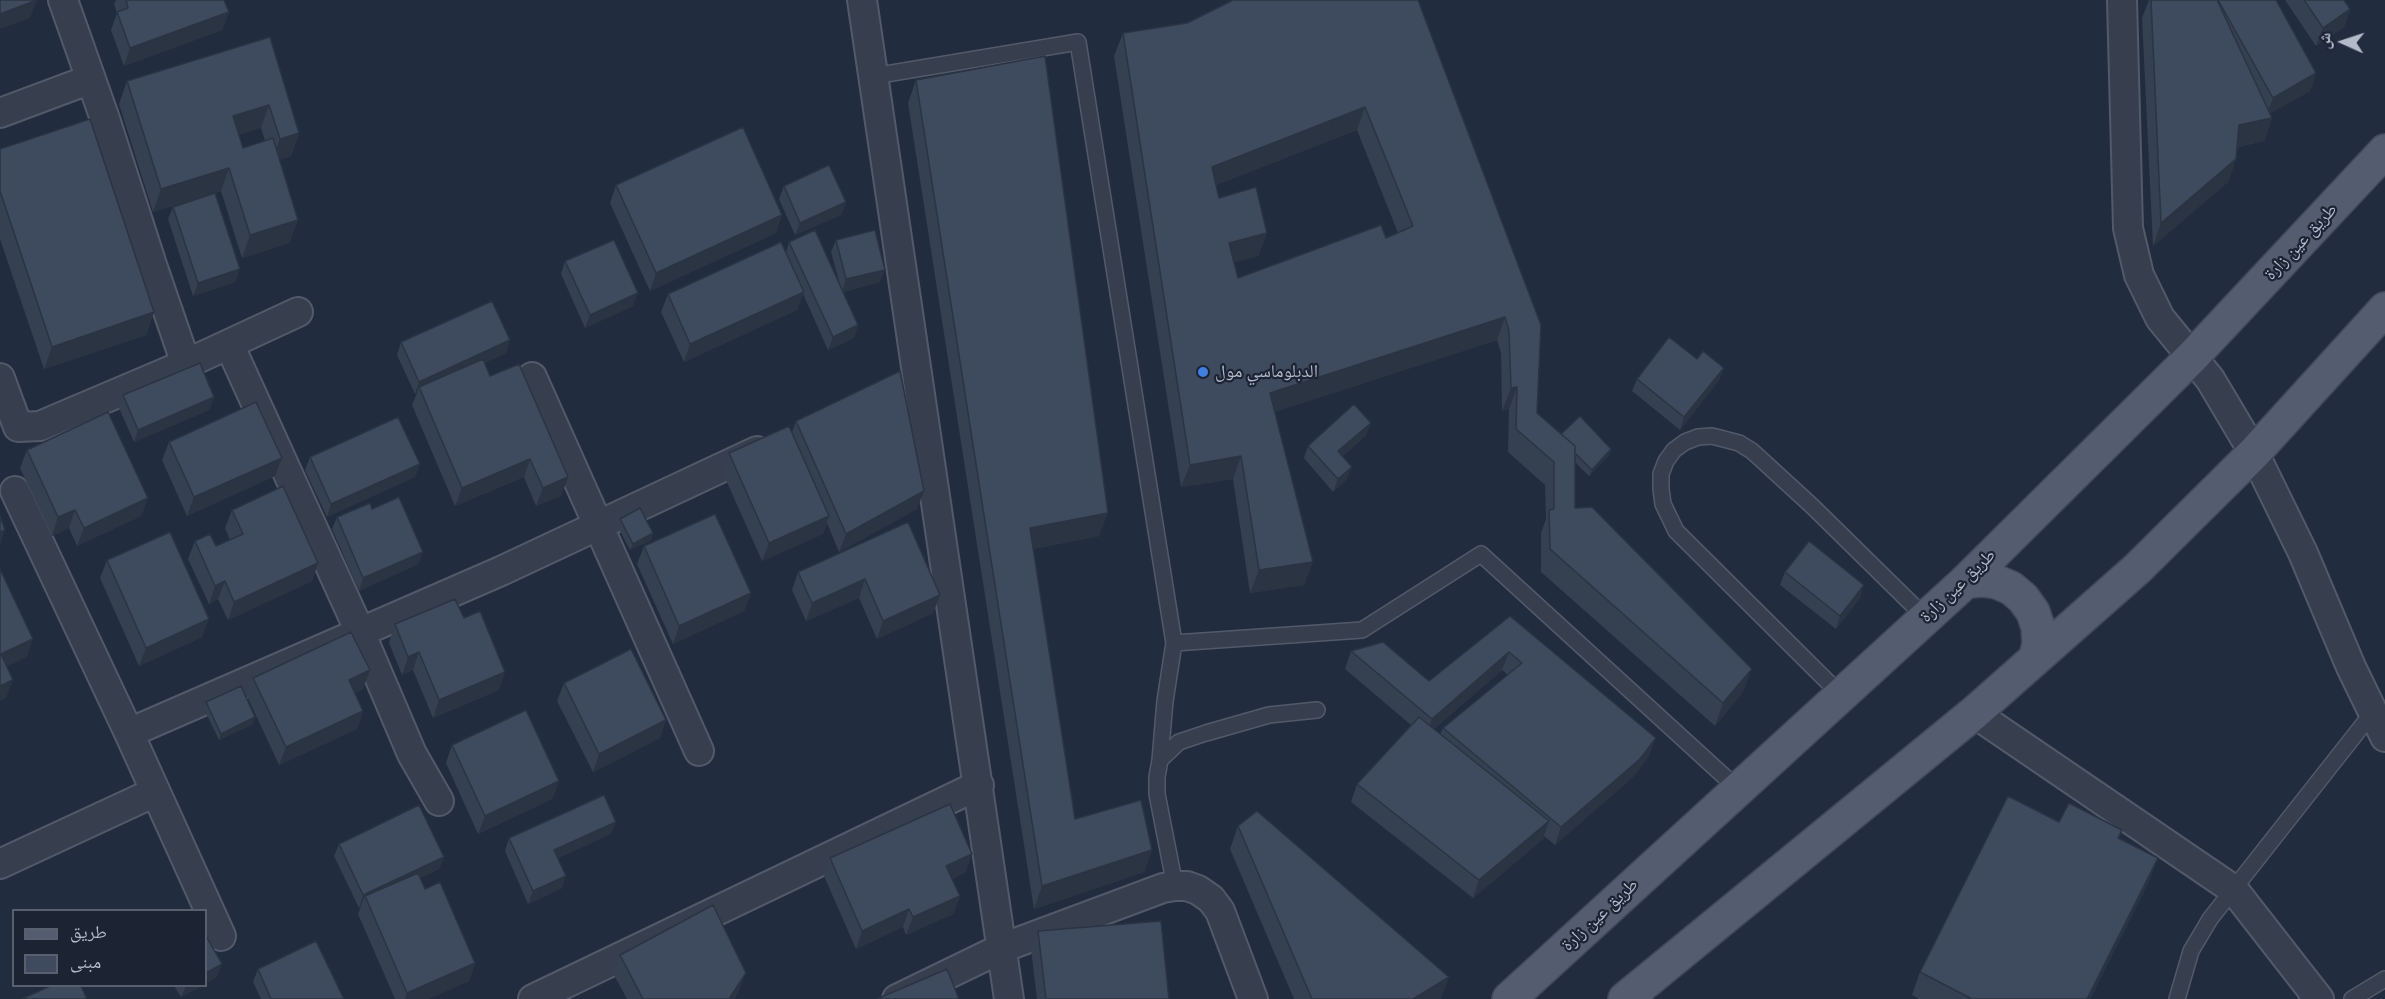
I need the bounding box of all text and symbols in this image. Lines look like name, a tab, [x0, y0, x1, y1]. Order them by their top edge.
north arrow	[2313, 12, 2373, 72]
text: ش	[2315, 32, 2334, 50]
street label: طريق عين زارة	[2260, 199, 2342, 285]
place label: الدبلوماسي مول	[1215, 361, 1318, 383]
marker: الدبلوماسي مول	[1196, 365, 1210, 379]
street label: طريق عين زارة	[1916, 545, 2000, 627]
street label: طريق عين زارة	[1557, 874, 1643, 956]
legend	[12, 909, 207, 987]
text: طريق	[70, 921, 107, 943]
text: مبنى	[70, 951, 101, 973]

